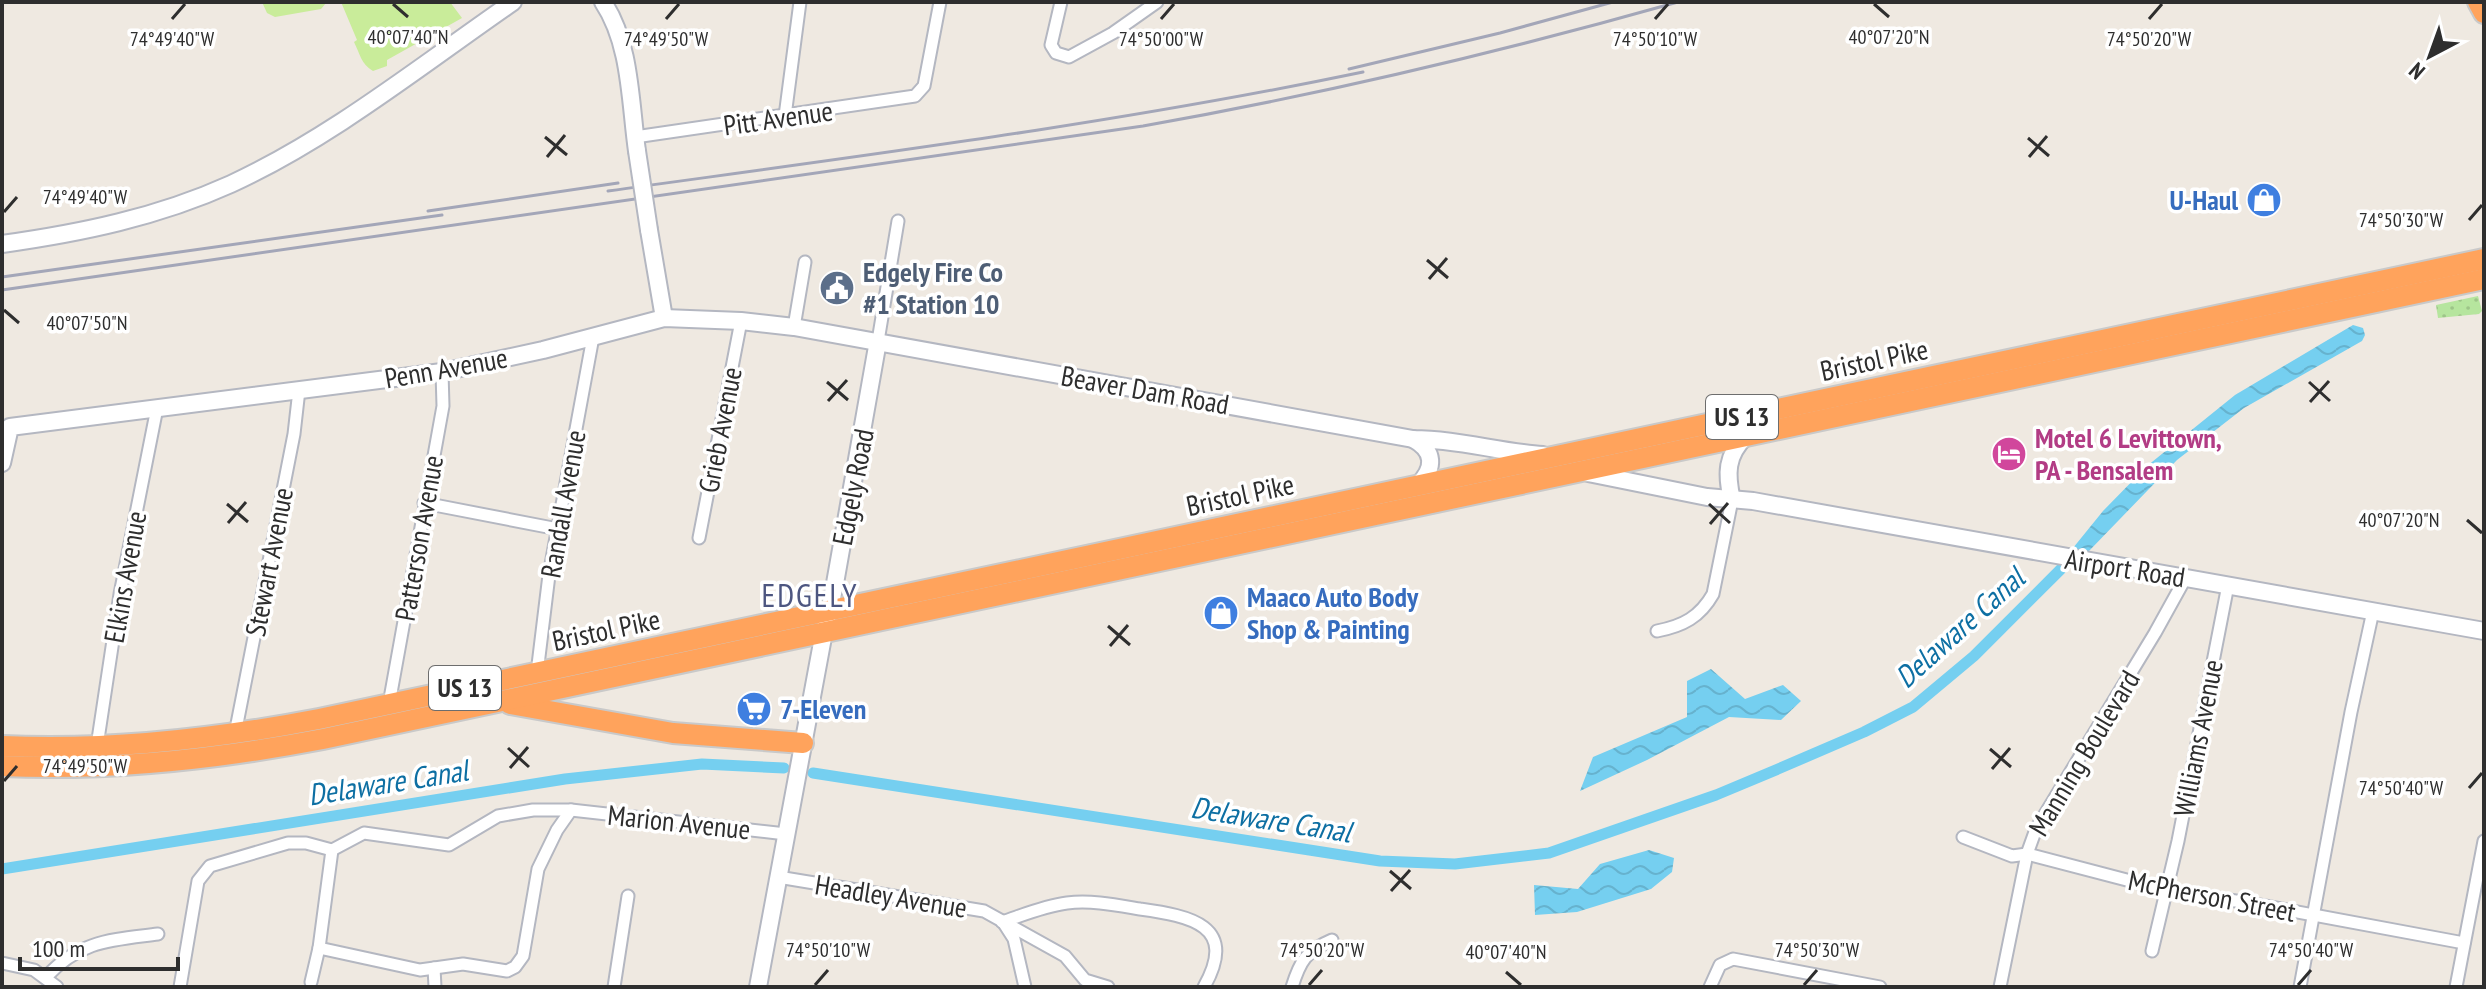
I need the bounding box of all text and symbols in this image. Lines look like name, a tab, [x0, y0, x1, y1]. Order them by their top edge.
north arrow	[2390, 16, 2470, 96]
text: 40°07'40"N	[368, 24, 448, 50]
text: 40°07'20"N	[1849, 24, 1929, 50]
text: 74°49'40"W	[130, 26, 215, 52]
text: 74°49'50"W	[624, 26, 709, 52]
text: 74°50'00"W	[1119, 26, 1204, 52]
text: 74°50'10"W	[1613, 26, 1698, 52]
text: 74°50'20"W	[2107, 26, 2192, 52]
text: N	[2403, 57, 2431, 86]
street label: Pitt Avenue	[721, 92, 835, 143]
place label: U-Haul	[2169, 181, 2238, 218]
shop icon: U-Haul	[2245, 181, 2283, 219]
text: 74°49'40"W	[43, 184, 128, 210]
text: 74°50'30"W	[2359, 207, 2444, 233]
place label: Edgely Fire Co #1 Station 10	[863, 253, 1003, 322]
public building icon: Edgely Fire Co #1 Station 10	[818, 269, 856, 307]
text: 40°07'50"N	[47, 310, 127, 336]
street label: Bristol Pike	[1817, 330, 1931, 389]
street label: Penn Avenue	[382, 339, 510, 396]
street label: Beaver Dam Road	[1058, 357, 1232, 422]
street label: Grieb Avenue	[689, 364, 750, 496]
road number: US 13	[1706, 395, 1778, 439]
place label: Motel 6 Levittown, PA - Bensalem	[2035, 419, 2222, 488]
street label: Edgely Road	[823, 426, 882, 548]
street label: Randall Avenue	[531, 427, 594, 581]
hotel icon: Motel 6 Levittown, PA - Bensalem	[1990, 435, 2028, 473]
street label: Patterson Avenue	[386, 452, 451, 624]
street label: Bristol Pike	[1183, 465, 1297, 524]
street label: Stewart Avenue	[236, 484, 301, 639]
text: 40°07'20"N	[2359, 507, 2439, 533]
street label: Elkins Avenue	[95, 508, 154, 646]
street label: Airport Road	[2062, 540, 2188, 595]
water label: Delaware Canal	[1886, 556, 2034, 695]
district label: EDGELY	[761, 574, 859, 616]
place label: Maaco Auto Body Shop & Painting	[1247, 578, 1419, 647]
shop icon: Maaco Auto Body Shop & Painting	[1202, 594, 1240, 632]
street label: Bristol Pike	[549, 600, 663, 659]
street label: Williams Avenue	[2164, 656, 2231, 819]
street label: Manning Boulevard	[2020, 663, 2148, 842]
road number: US 13	[429, 666, 501, 710]
supermarket icon: 7-Eleven	[735, 690, 773, 728]
place label: 7-Eleven	[780, 690, 866, 727]
water label: Delaware Canal	[305, 749, 473, 813]
text: 74°49'50"W	[43, 753, 128, 779]
text: 74°50'40"W	[2359, 775, 2444, 801]
water label: Delaware Canal	[1189, 787, 1357, 851]
street label: Marion Avenue	[606, 796, 752, 847]
street label: McPherson Street	[2125, 861, 2299, 930]
street label: Headley Avenue	[813, 865, 970, 926]
scale bar	[20, 921, 178, 971]
text: 100 m	[32, 933, 85, 964]
text: 74°50'10"W	[786, 937, 871, 963]
text: 74°50'20"W	[1280, 937, 1365, 963]
text: 74°50'30"W	[1775, 937, 1860, 963]
text: 74°50'40"W	[2269, 937, 2354, 963]
text: 40°07'40"N	[1466, 939, 1546, 965]

